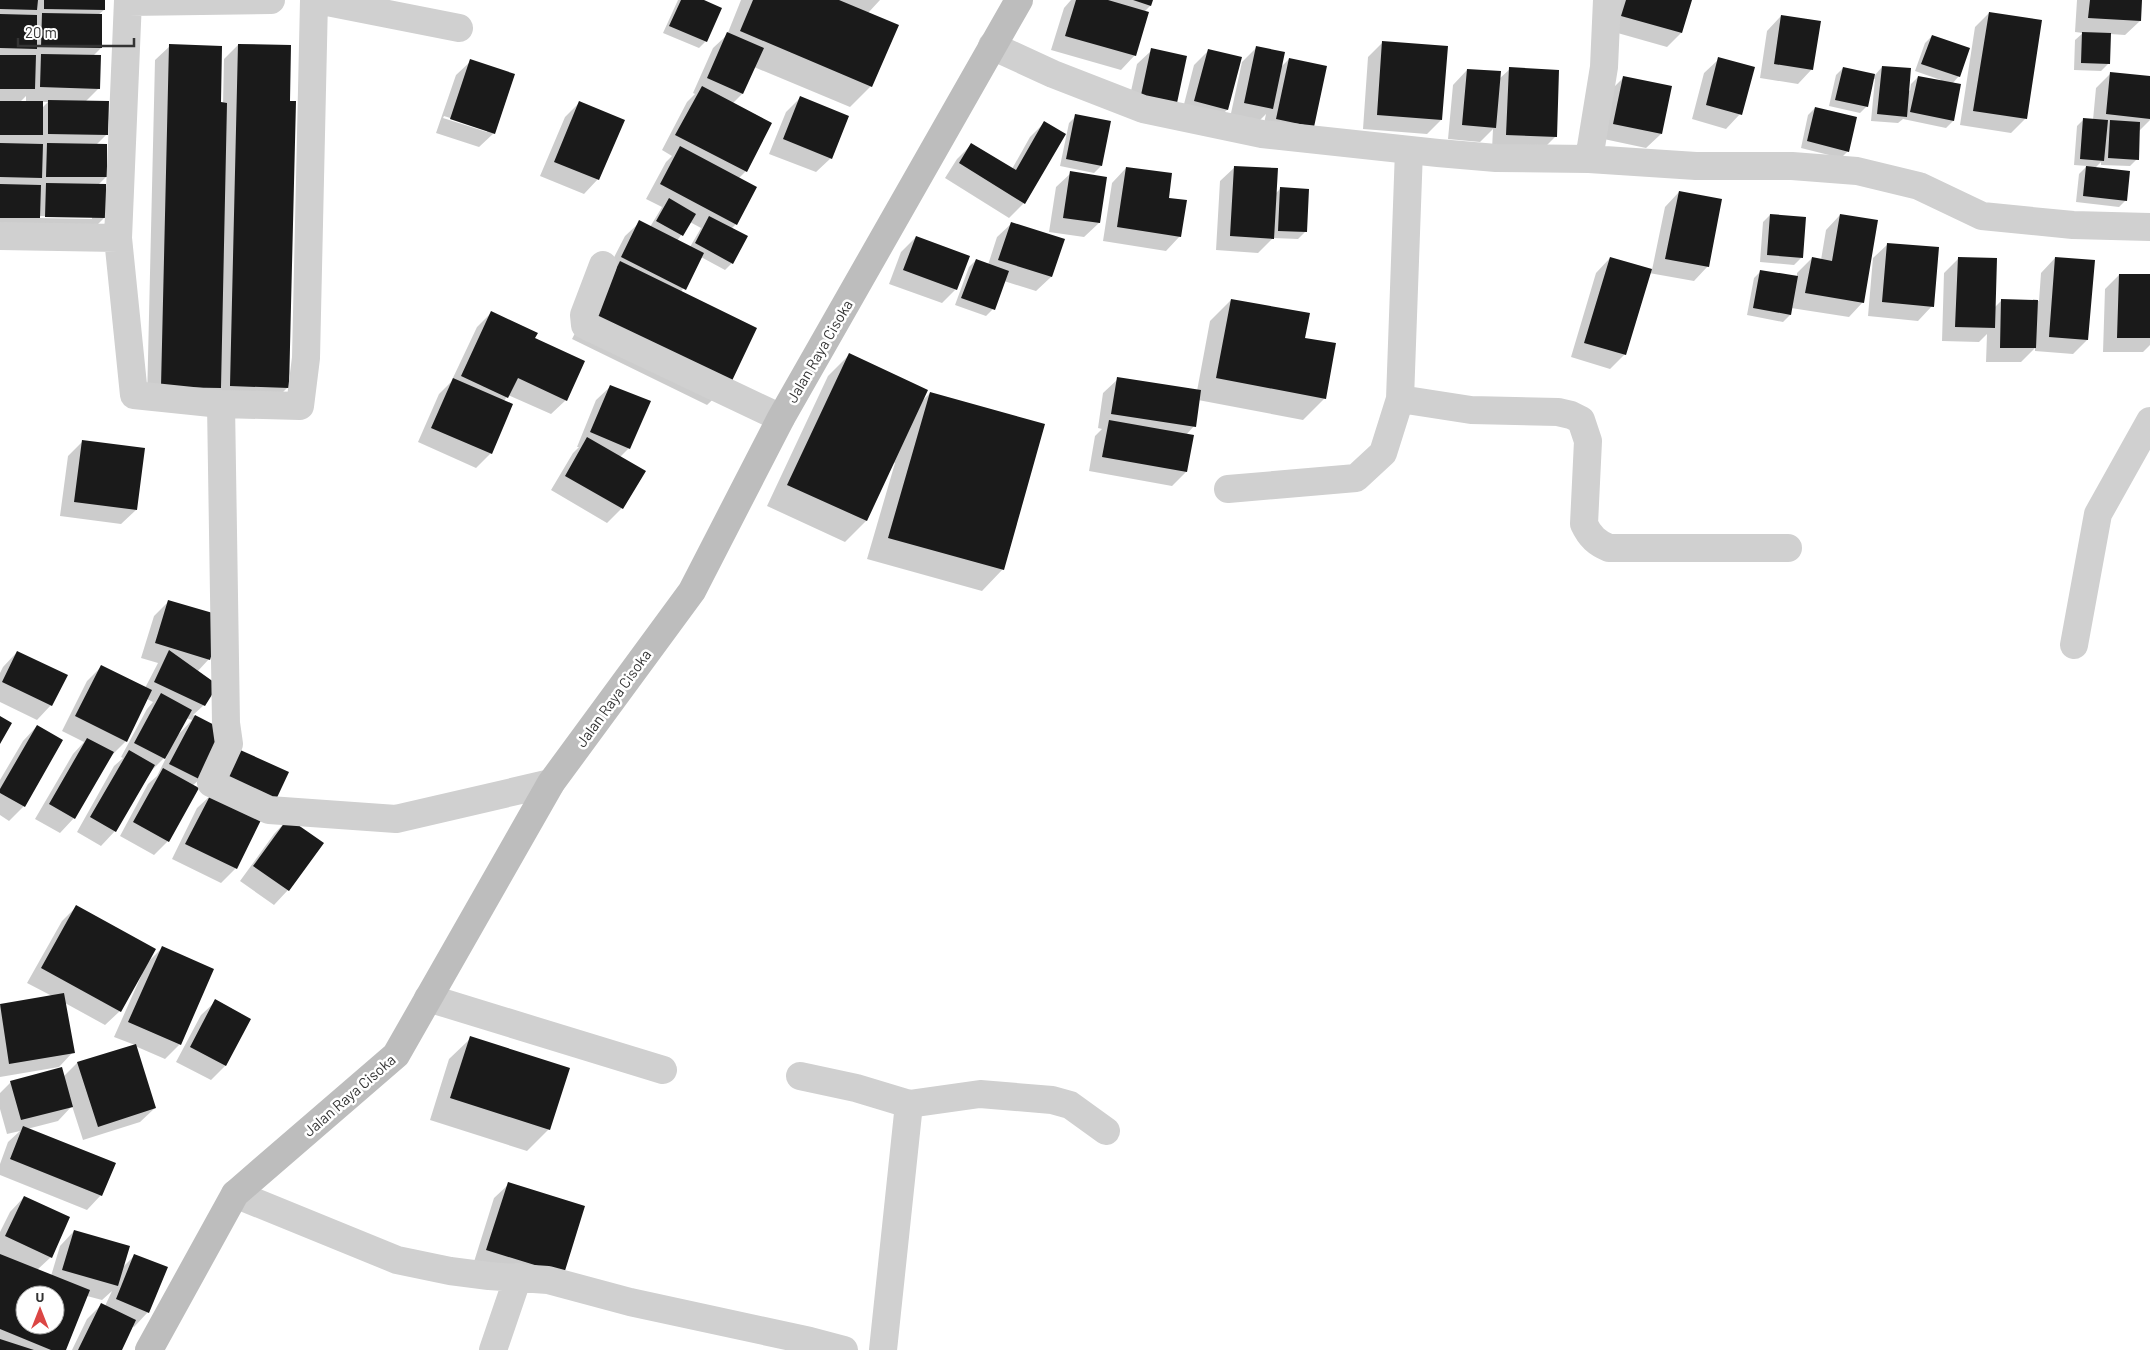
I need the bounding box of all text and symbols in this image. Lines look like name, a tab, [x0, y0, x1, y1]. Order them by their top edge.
scale bar	[18, 15, 134, 47]
text: 20 m	[25, 23, 57, 41]
street label: Jalan Raya Cisoka	[782, 296, 856, 406]
street label: Jalan Raya Cisoka	[572, 646, 654, 750]
street label: Jalan Raya Cisoka	[299, 1050, 399, 1140]
north arrow	[15, 1285, 65, 1335]
text: U	[36, 1288, 45, 1305]

